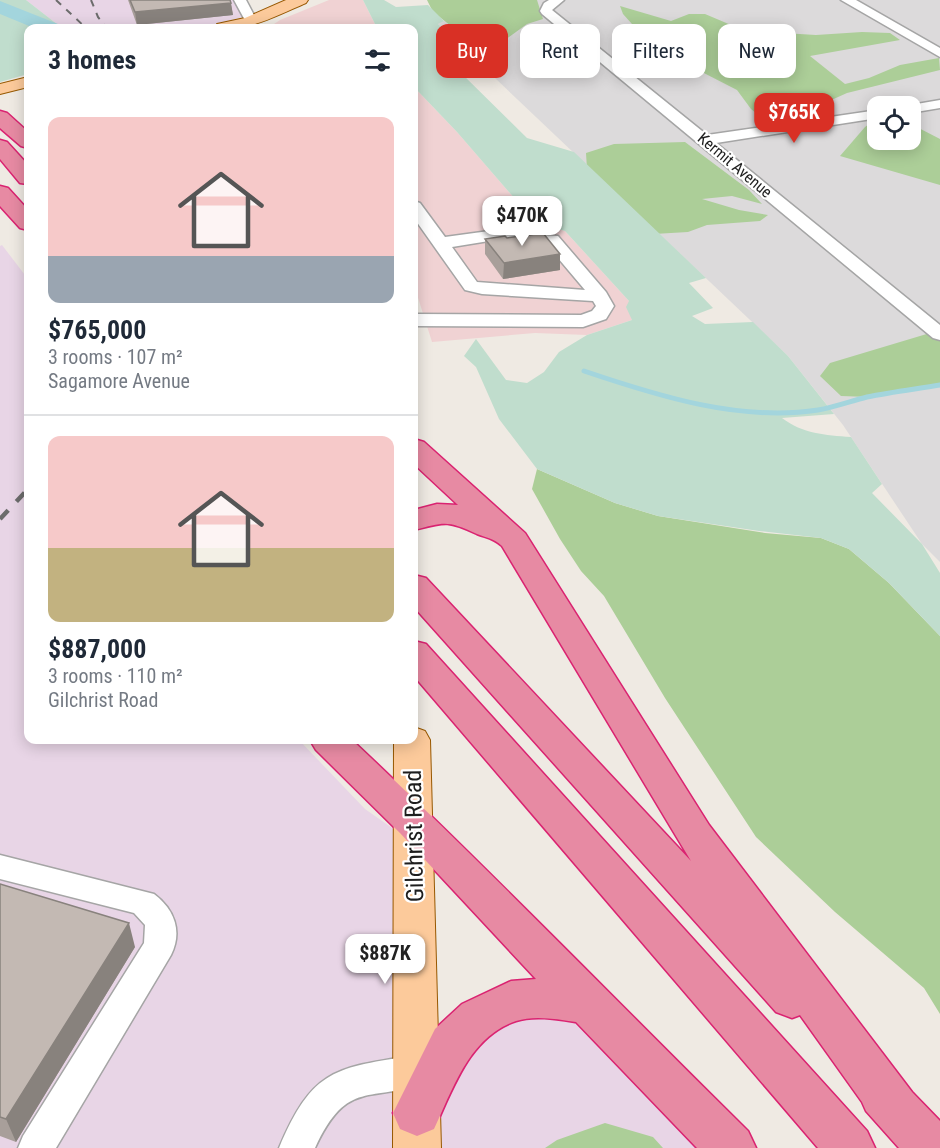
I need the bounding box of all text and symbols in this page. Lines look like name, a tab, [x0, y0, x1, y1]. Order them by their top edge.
chip: Buy	[436, 24, 508, 78]
chip: Rent	[520, 24, 600, 78]
chip: Filters	[612, 24, 706, 78]
chip: New	[718, 24, 796, 78]
icon: filters	[361, 44, 394, 77]
text: 3 homes	[48, 45, 136, 75]
pin: $765K	[752, 93, 836, 144]
map controls	[867, 96, 921, 150]
button: locate	[867, 96, 921, 150]
text: $765K	[768, 100, 820, 124]
street label: Kermit Avenue	[694, 128, 776, 202]
icon: home	[167, 156, 275, 264]
pin: $470K	[480, 196, 564, 247]
text: $470K	[496, 203, 548, 227]
text: $765,000	[48, 315, 146, 345]
text: 3 rooms · 107 m²	[48, 345, 183, 369]
text: Sagamore Avenue	[48, 369, 190, 393]
icon: home	[167, 475, 275, 583]
text: $887,000	[48, 634, 146, 664]
text: 3 rooms · 110 m²	[48, 664, 183, 688]
text: Gilchrist Road	[48, 688, 158, 712]
street label: Gilchrist Road	[399, 770, 429, 902]
pin: $887K	[343, 934, 427, 985]
text: $887K	[359, 941, 411, 965]

